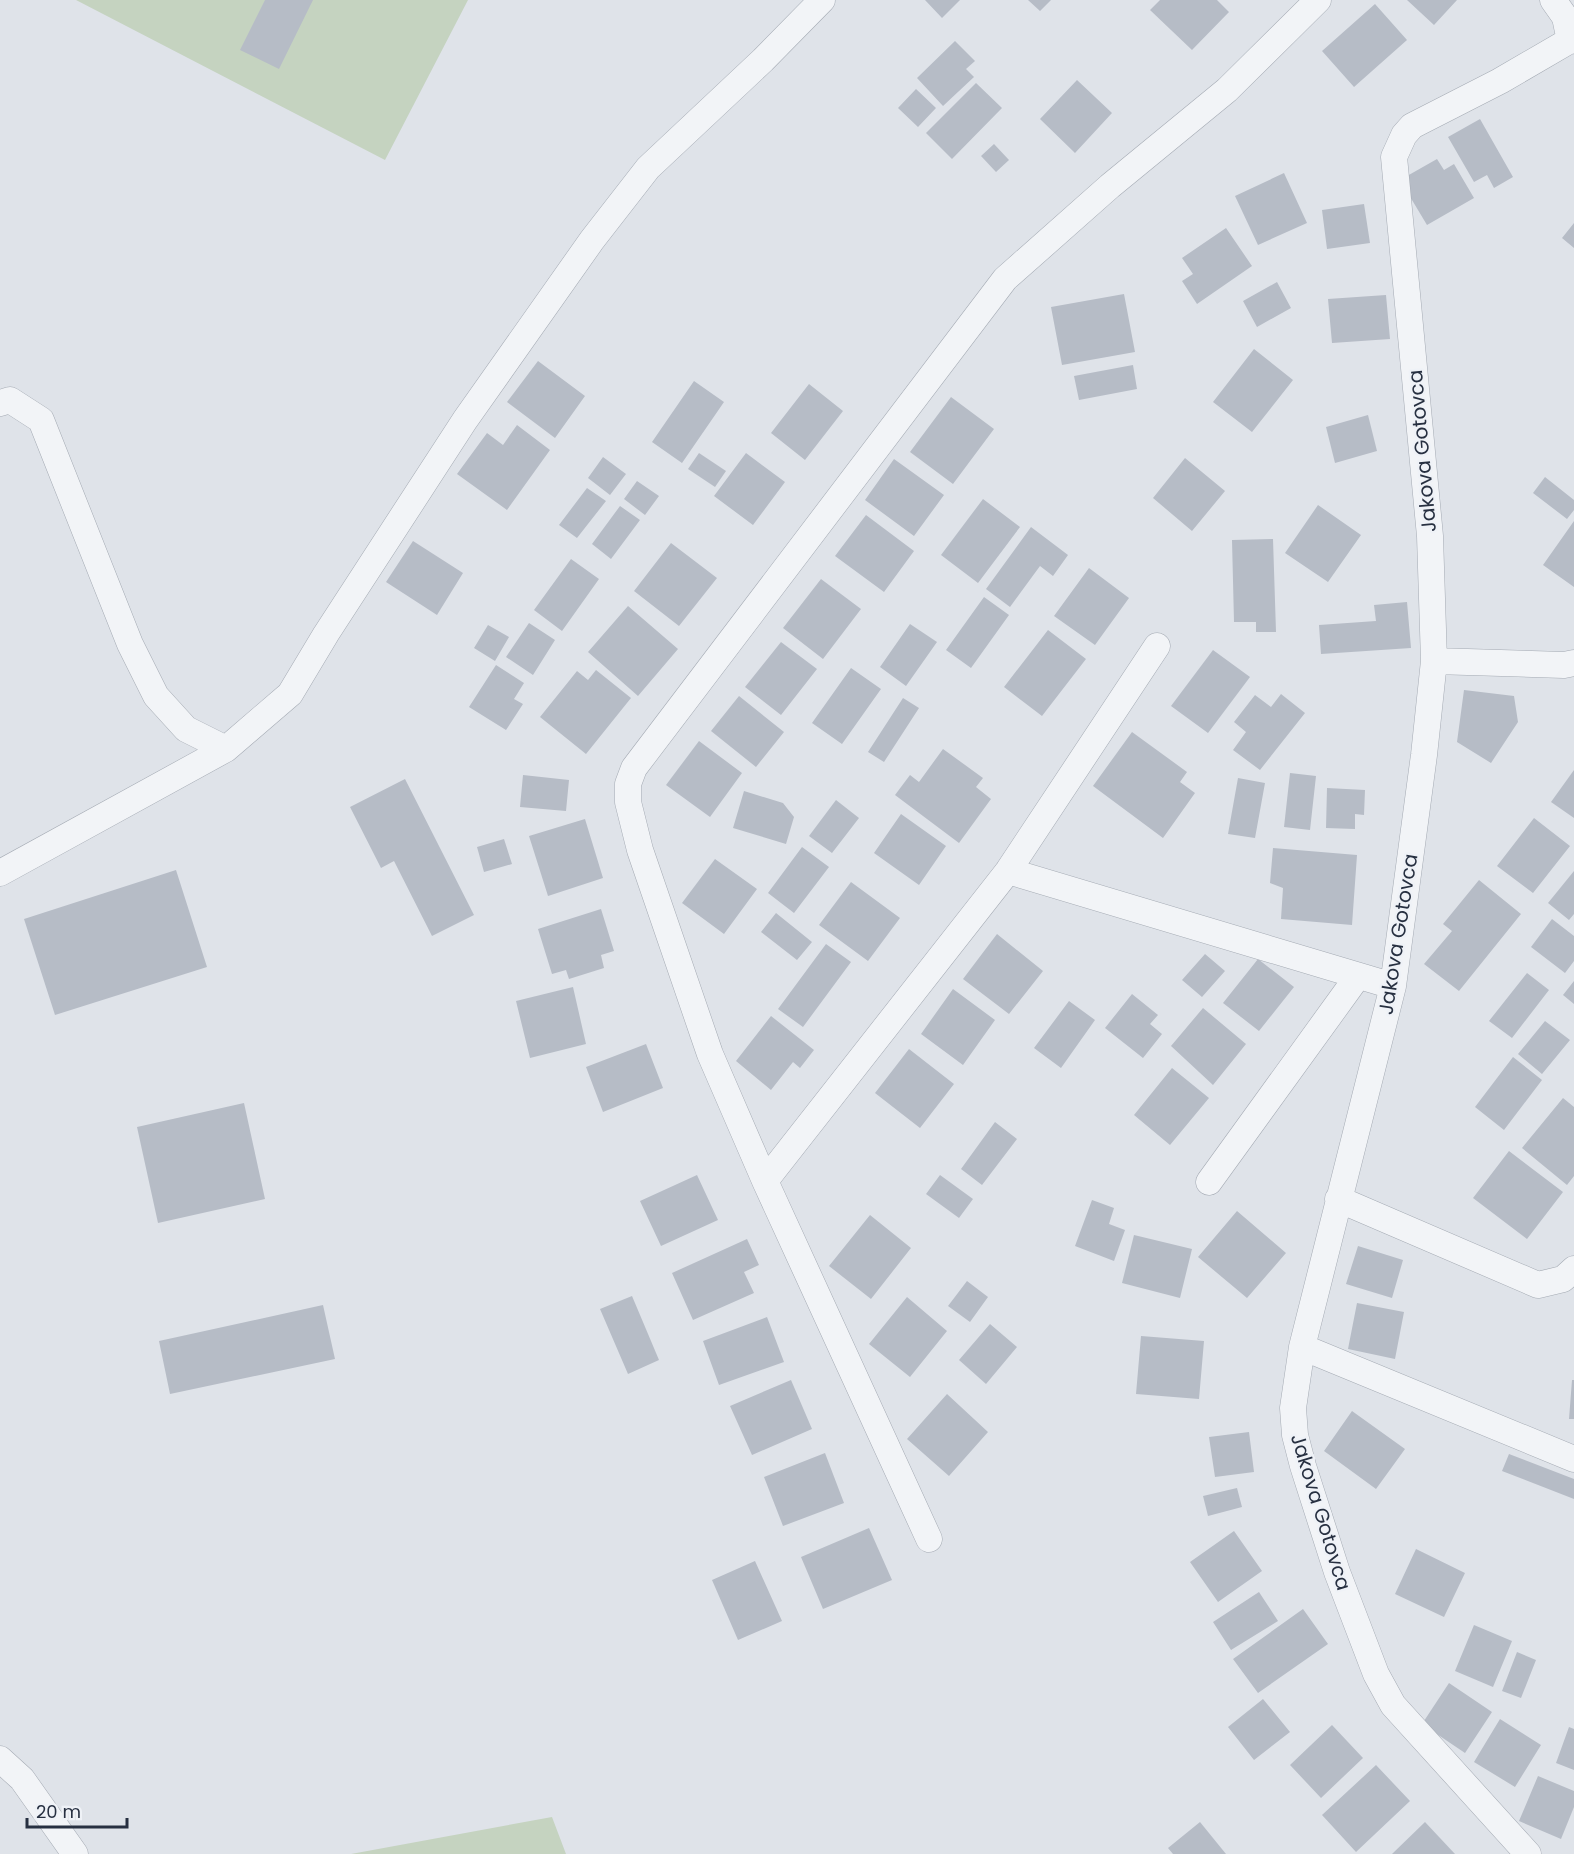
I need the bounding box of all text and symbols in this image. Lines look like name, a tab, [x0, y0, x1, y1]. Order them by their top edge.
street label: Jakova Gotovca	[1401, 369, 1443, 533]
street label: Jakova Gotovca	[1371, 851, 1425, 1017]
street label: Jakova Gotovca	[1284, 1430, 1358, 1594]
scale bar	[27, 1791, 128, 1829]
text: 20 m	[36, 1799, 81, 1824]

